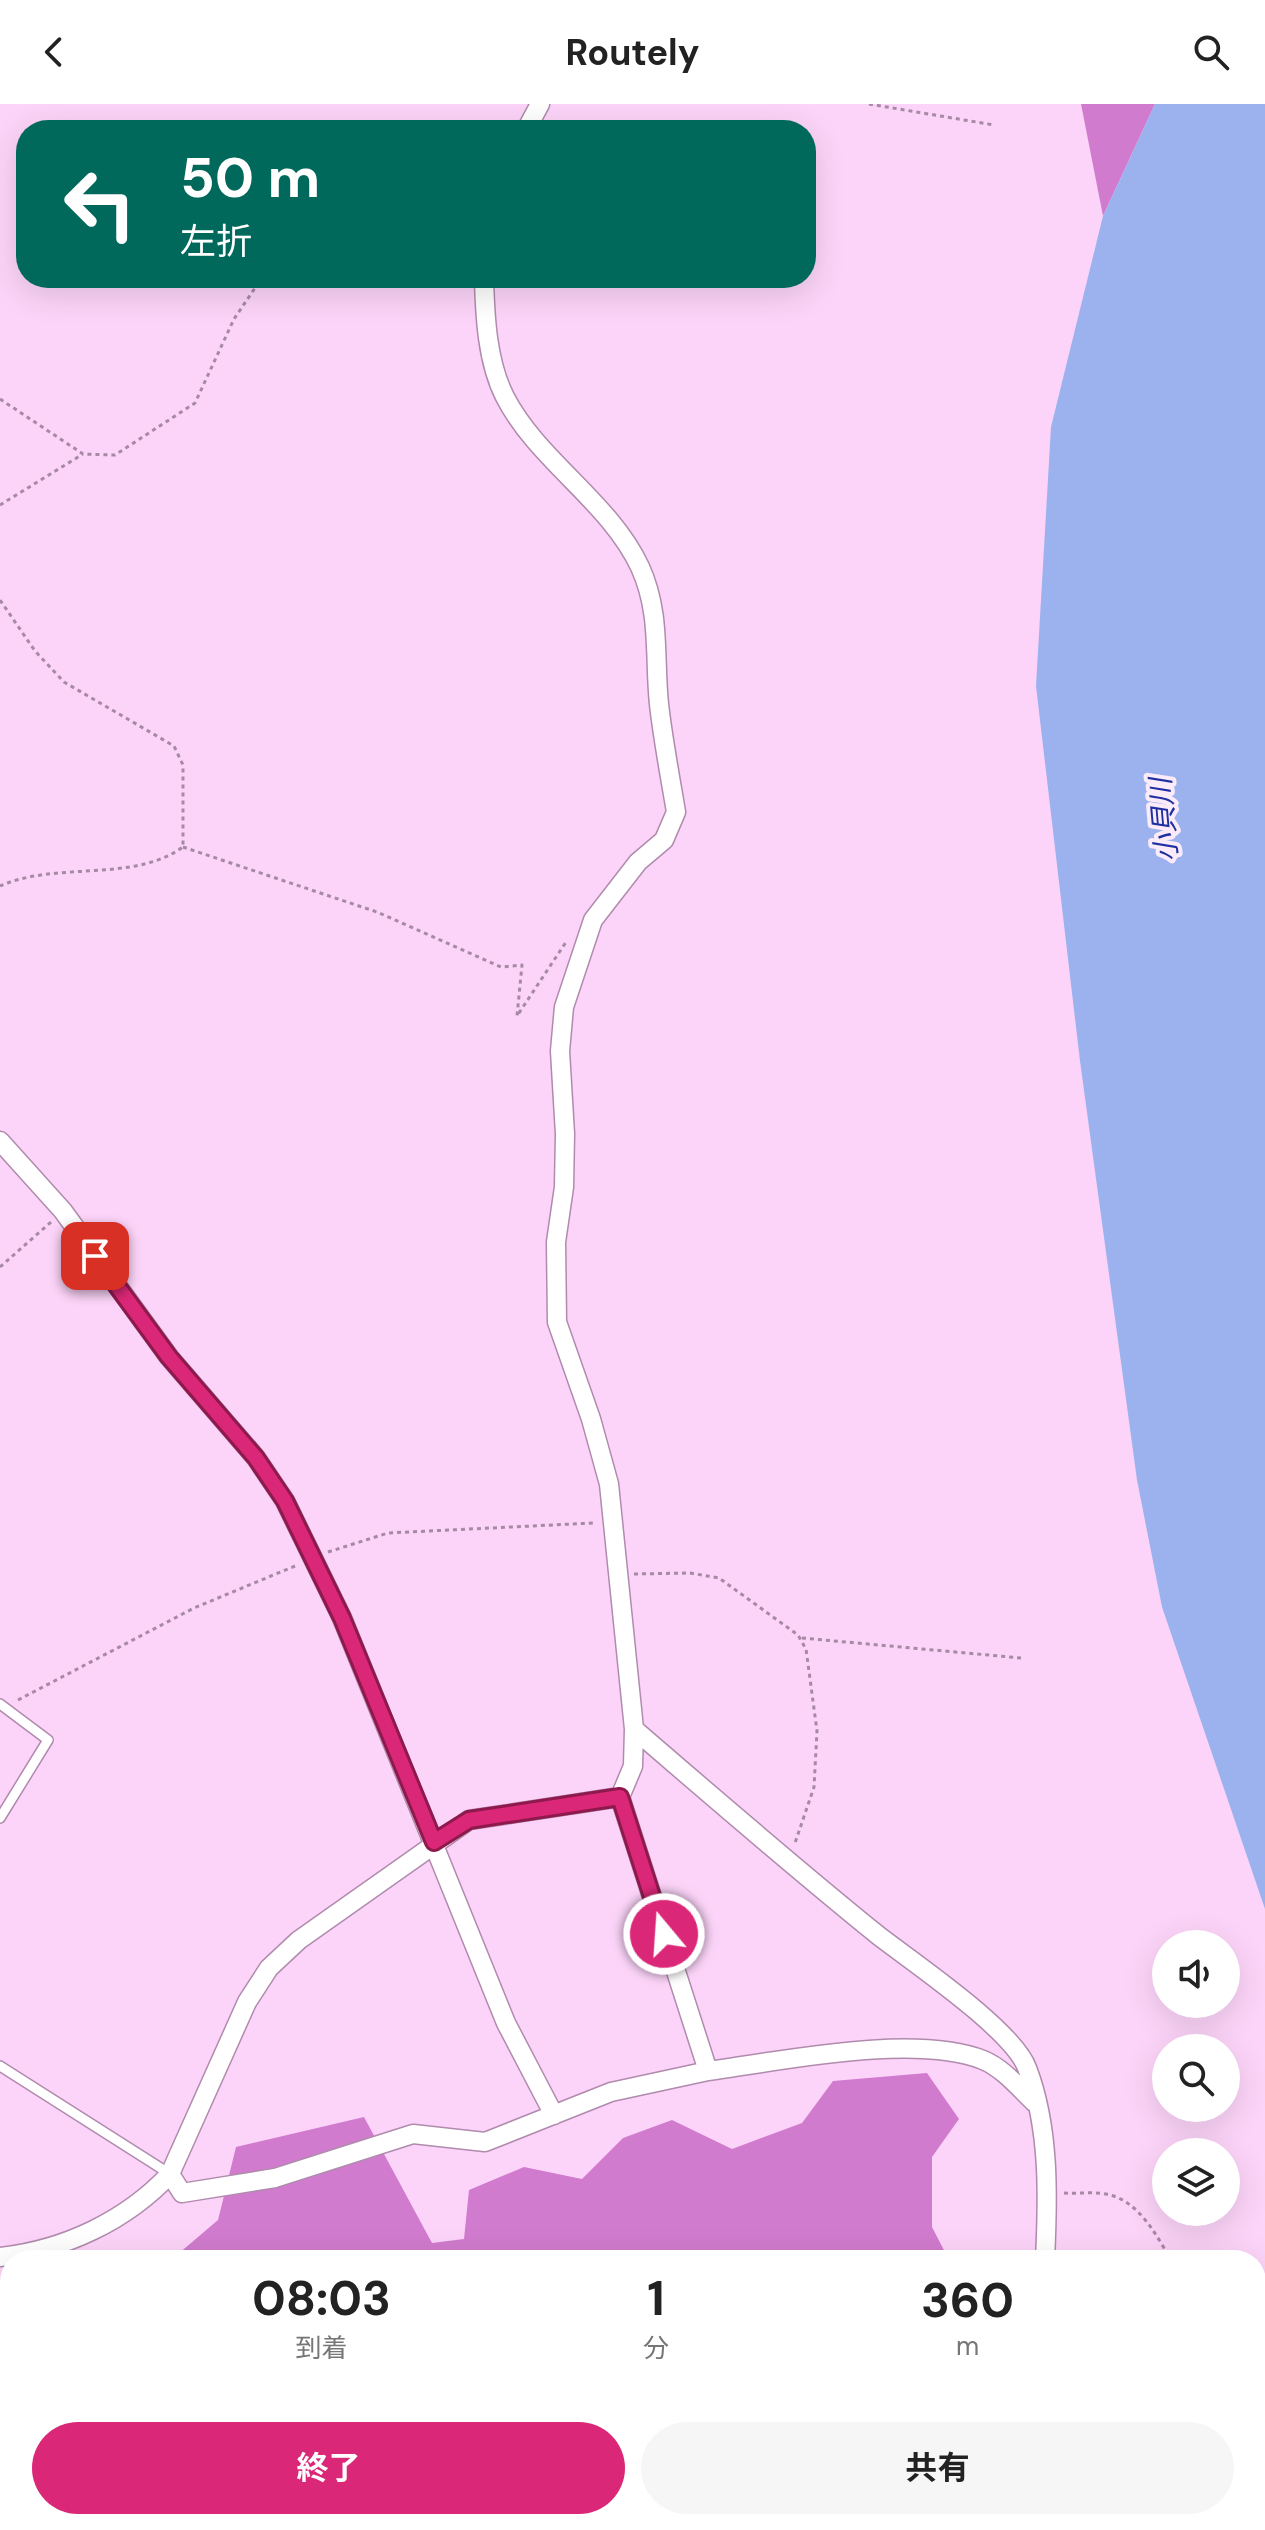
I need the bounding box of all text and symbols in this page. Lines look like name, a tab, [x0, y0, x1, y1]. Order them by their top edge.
text: Routely	[566, 29, 699, 76]
icon: back	[32, 30, 76, 74]
icon: search	[1189, 30, 1233, 74]
text: 50 m	[180, 141, 320, 214]
icon: left	[48, 152, 152, 256]
text: 左折	[180, 218, 252, 265]
water label: 小貝川	[1142, 774, 1186, 863]
pin	[61, 1222, 129, 1290]
icon: arrive	[73, 1234, 117, 1278]
position arrow	[622, 1892, 706, 1976]
map controls	[1152, 1930, 1240, 2226]
button: sound	[1152, 1930, 1240, 2018]
button: search	[1152, 2034, 1240, 2122]
button: layers	[1152, 2138, 1240, 2226]
text: 08:03	[252, 2267, 391, 2330]
text: 1	[647, 2267, 665, 2330]
text: 360	[921, 2269, 1014, 2332]
text: m	[956, 2329, 979, 2363]
text: 到着	[295, 2331, 347, 2365]
text: 分	[643, 2331, 669, 2365]
button: 終了	[32, 2422, 625, 2514]
button: 共有	[641, 2422, 1234, 2514]

